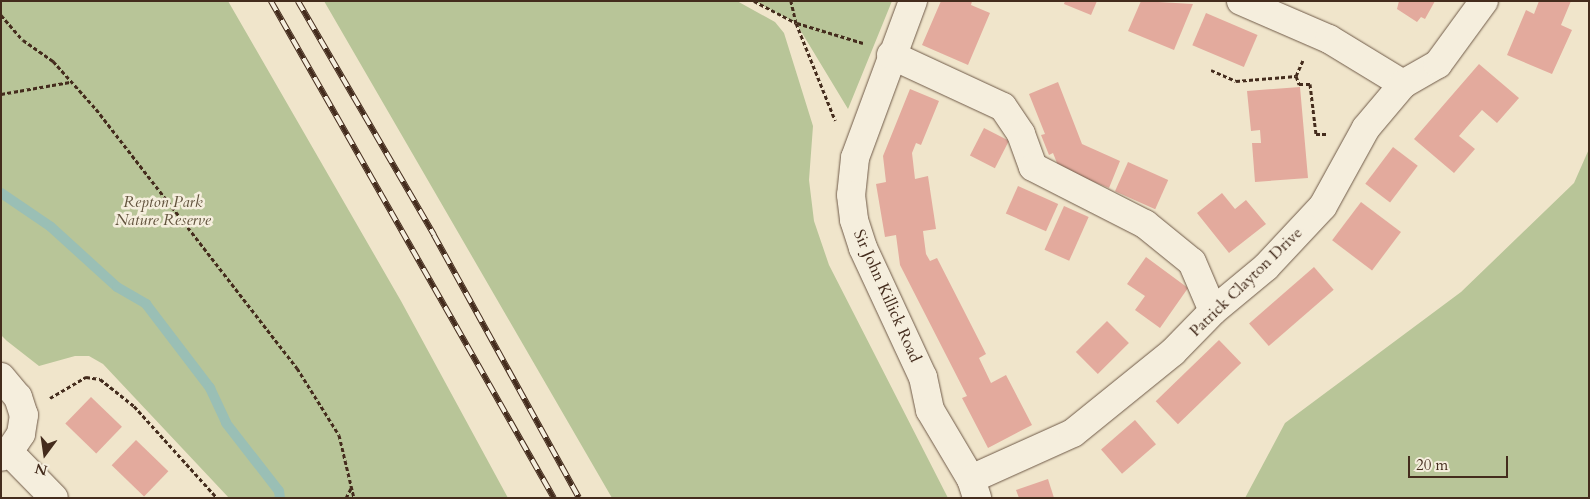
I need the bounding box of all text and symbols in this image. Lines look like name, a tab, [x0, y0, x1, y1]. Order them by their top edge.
park label: Repton Park Nature Reserve	[115, 192, 211, 230]
street label: Patrick Clayton Drive	[1186, 223, 1306, 341]
street label: Sir John Killick Road	[849, 227, 925, 365]
north arrow	[20, 429, 70, 479]
scale bar	[1410, 446, 1510, 478]
text: 20 m	[1416, 455, 1448, 475]
text: N	[33, 458, 49, 480]

